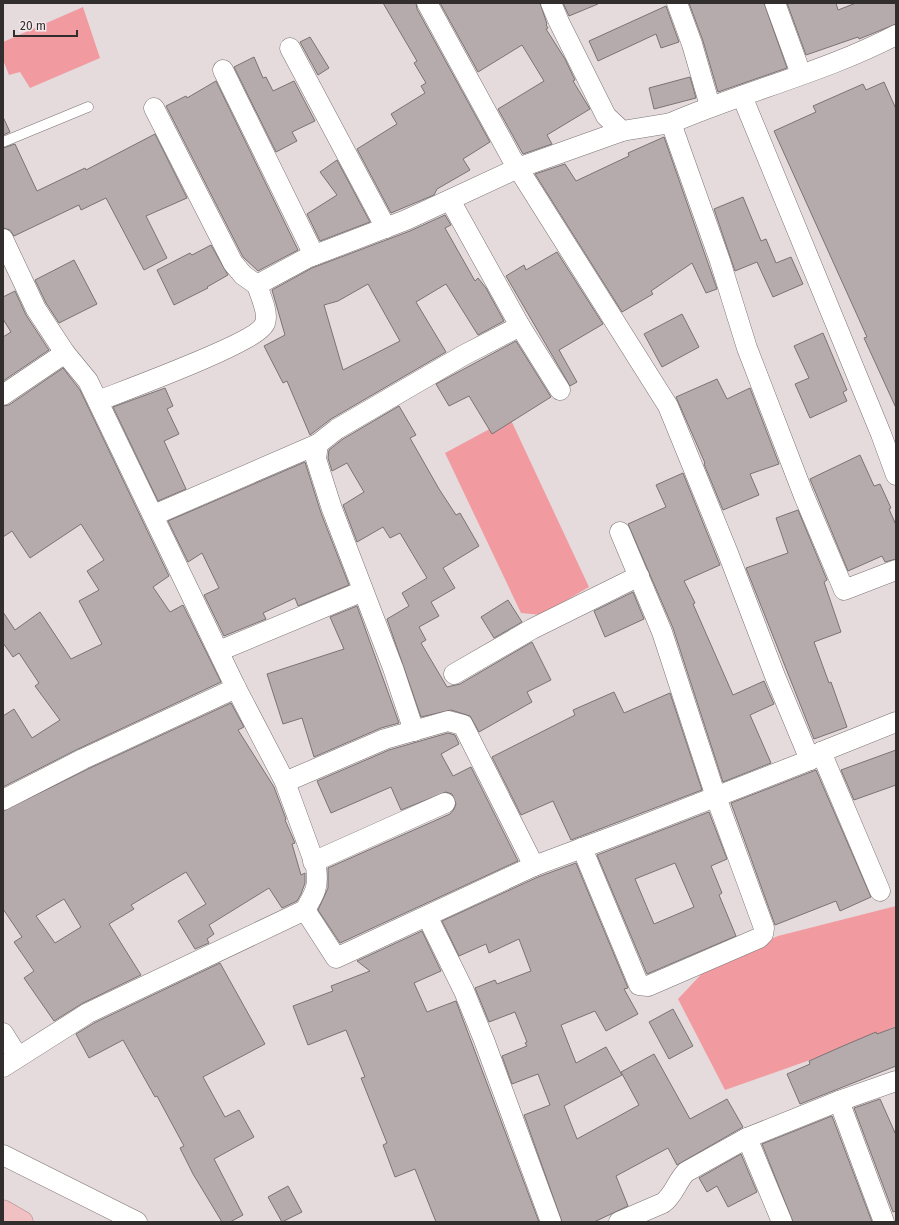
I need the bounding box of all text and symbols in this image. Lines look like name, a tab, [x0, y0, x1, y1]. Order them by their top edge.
scale bar	[14, 12, 77, 38]
text: 20 m	[20, 19, 46, 33]

